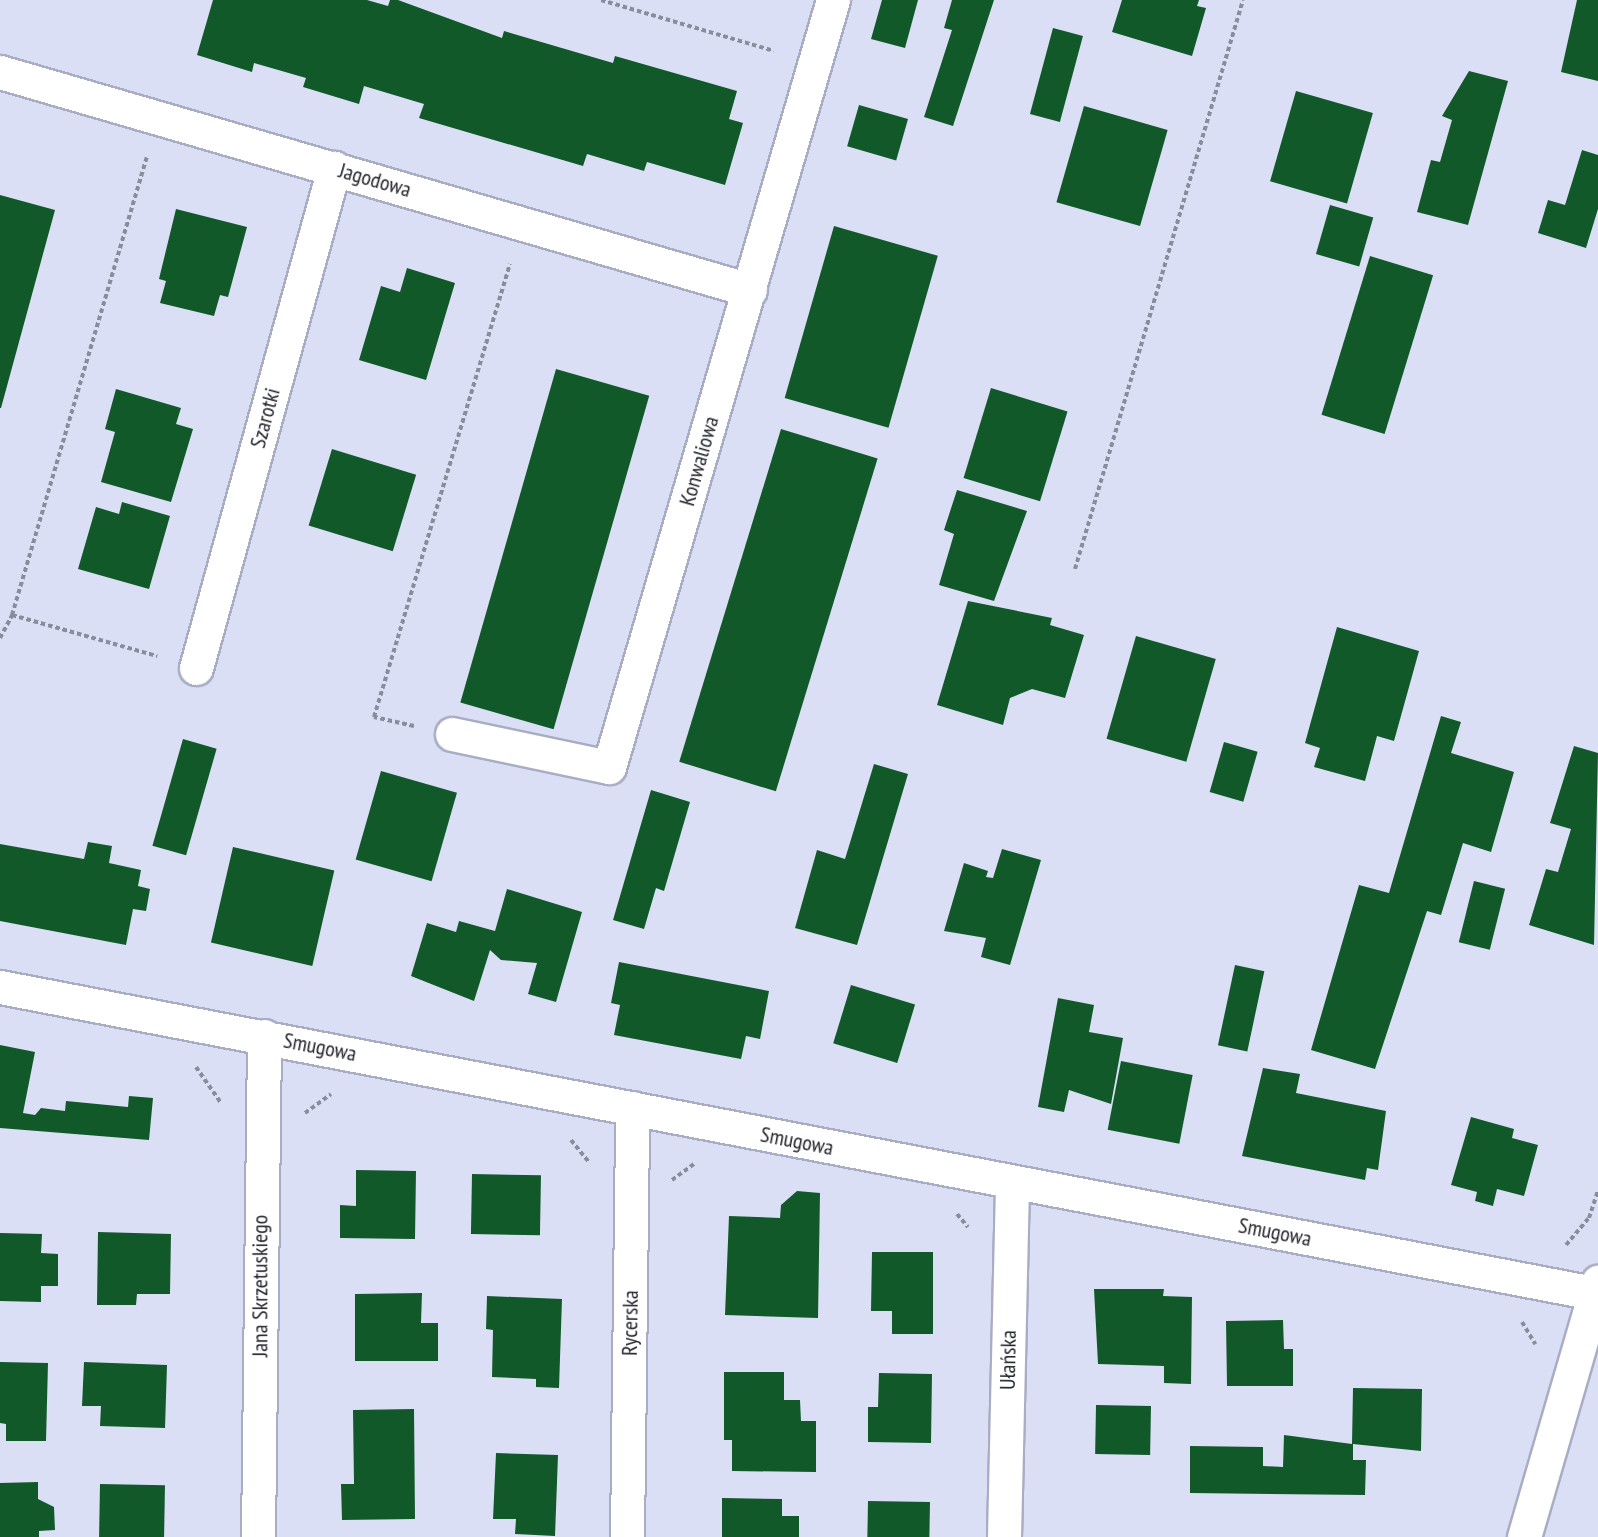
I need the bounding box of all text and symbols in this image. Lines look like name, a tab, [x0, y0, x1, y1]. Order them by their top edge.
street label: Jagodowa	[336, 157, 414, 203]
street label: Szarotki	[244, 385, 286, 451]
street label: Konwaliowa	[674, 413, 724, 509]
street label: Smugowa	[281, 1027, 359, 1067]
street label: Smugowa	[758, 1121, 836, 1161]
street label: Smugowa	[1236, 1212, 1314, 1252]
street label: Jana Skrzetuskiego	[247, 1215, 273, 1357]
street label: Rycerska	[616, 1290, 644, 1356]
street label: Ułańska	[994, 1330, 1022, 1390]

